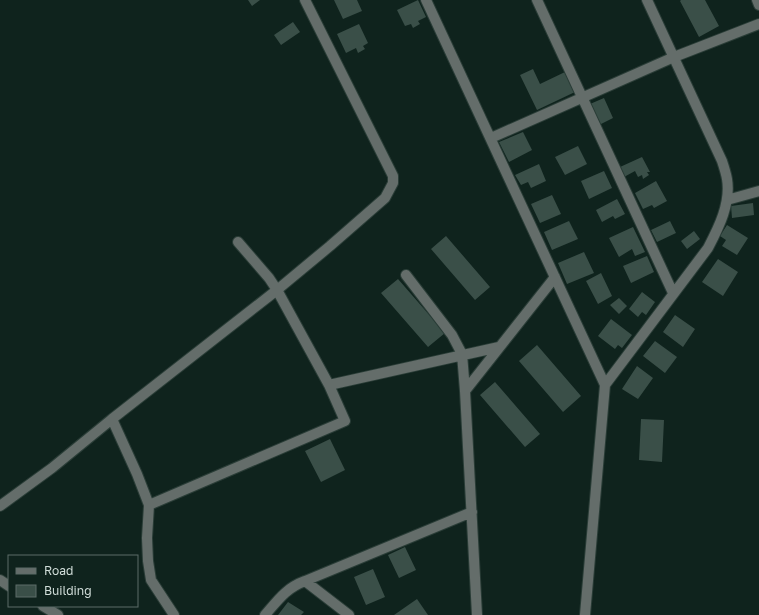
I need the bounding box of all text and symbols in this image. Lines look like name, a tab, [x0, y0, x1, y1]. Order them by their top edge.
legend	[8, 555, 138, 607]
text: Road	[44, 563, 73, 578]
text: Building	[44, 583, 92, 598]

